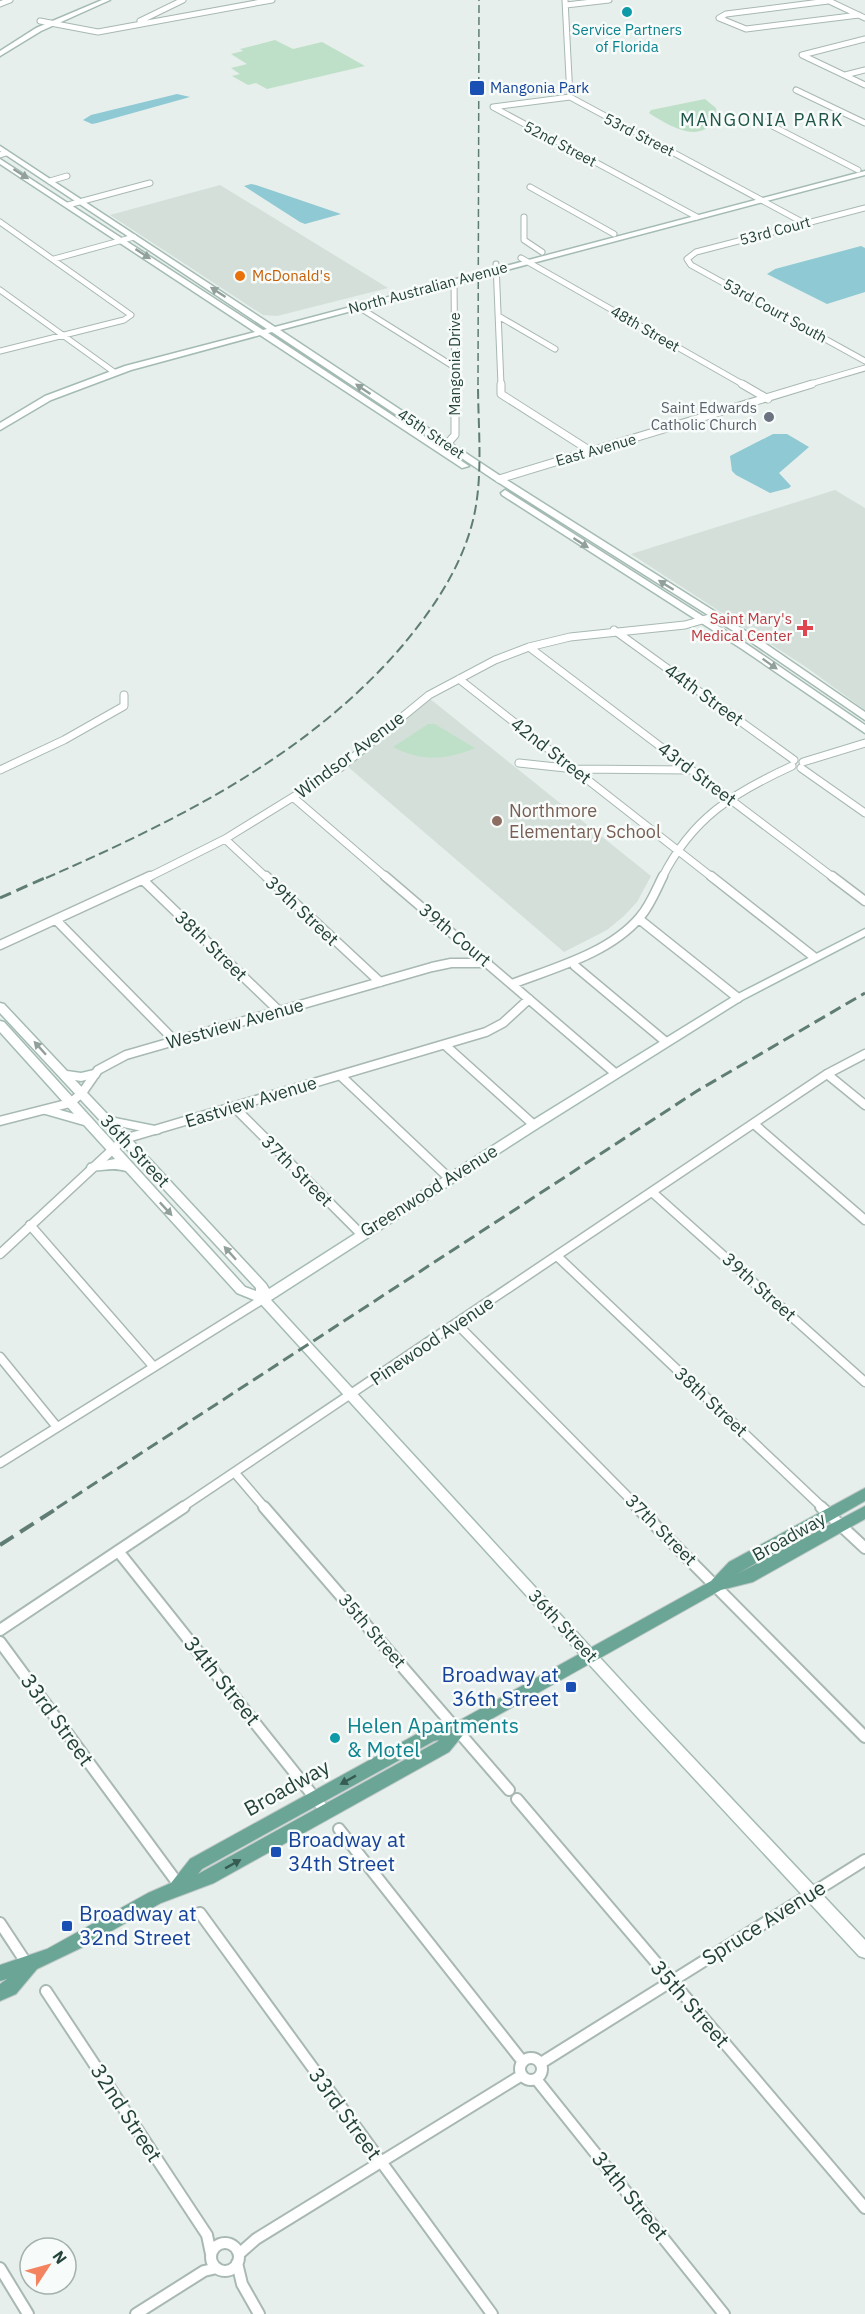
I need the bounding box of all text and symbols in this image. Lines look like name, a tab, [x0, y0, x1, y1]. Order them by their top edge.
marker: Service Partners of Florida	[620, 5, 634, 19]
place label: Service Partners of Florida	[572, 20, 682, 56]
place label: Mangonia Park	[490, 78, 589, 97]
marker: Mangonia Park	[468, 79, 486, 97]
district label: MANGONIA PARK	[680, 108, 844, 131]
street label: 53rd Street	[601, 109, 678, 160]
street label: 52nd Street	[520, 116, 600, 171]
one-way arrow	[13, 169, 30, 180]
street label: 53rd Court	[737, 212, 812, 249]
one-way arrow	[135, 249, 151, 260]
street label: North Australian Avenue	[346, 257, 510, 318]
place label: McDonald's	[252, 266, 330, 285]
marker: McDonald's	[233, 269, 247, 283]
street label: 53rd Court South	[720, 274, 830, 347]
one-way arrow	[211, 286, 227, 298]
street label: 48th Street	[607, 301, 683, 356]
street label: Mangonia Drive	[445, 312, 464, 416]
one-way arrow	[355, 383, 372, 394]
place label: Saint Edwards Catholic Church	[651, 398, 757, 434]
street label: 45th Street	[394, 404, 468, 463]
marker: Saint Edwards Catholic Church	[762, 410, 776, 424]
street label: East Avenue	[553, 429, 638, 470]
one-way arrow	[573, 537, 589, 549]
one-way arrow	[658, 580, 674, 591]
place label: Saint Mary's Medical Center	[691, 609, 792, 645]
marker: Saint Mary's Medical Center	[796, 619, 814, 637]
street label: 44th Street	[660, 658, 748, 731]
one-way arrow	[762, 658, 778, 669]
street label: Windsor Avenue	[290, 706, 409, 803]
street label: 42nd Street	[506, 712, 596, 789]
street label: 43rd Street	[654, 737, 741, 811]
place label: Northmore Elementary School	[509, 799, 661, 843]
marker: Northmore Elementary School	[490, 814, 504, 828]
street label: 39th Street	[261, 871, 344, 950]
street label: 39th Court	[415, 898, 496, 971]
street label: 38th Street	[170, 905, 252, 986]
street label: Westview Avenue	[163, 993, 306, 1054]
one-way arrow	[33, 1041, 47, 1056]
street label: Eastview Avenue	[182, 1071, 320, 1132]
street label: 36th Street	[96, 1109, 175, 1192]
street label: 37th Street	[257, 1130, 338, 1211]
street label: Greenwood Avenue	[356, 1139, 502, 1242]
one-way arrow	[159, 1201, 173, 1216]
one-way arrow	[223, 1245, 237, 1260]
street label: 39th Street	[718, 1247, 801, 1326]
street label: Pinewood Avenue	[366, 1291, 498, 1390]
street label: 38th Street	[670, 1362, 753, 1441]
street label: 37th Street	[621, 1489, 702, 1570]
street label: Broadway	[748, 1507, 830, 1566]
street label: 36th Street	[524, 1584, 603, 1667]
street label: 35th Street	[334, 1588, 411, 1673]
street label: 34th Street	[178, 1630, 267, 1731]
place label: Broadway at 36th Street	[441, 1660, 559, 1712]
street label: 33rd Street	[15, 1668, 101, 1771]
marker: Broadway at 36th Street	[564, 1680, 578, 1694]
place label: Helen Apartments & Motel	[347, 1711, 519, 1763]
marker: Helen Apartments & Motel	[328, 1731, 342, 1745]
street label: Broadway	[239, 1752, 335, 1822]
one-way arrow	[339, 1775, 356, 1785]
place label: Broadway at 34th Street	[288, 1825, 406, 1877]
marker: Broadway at 34th Street	[269, 1845, 283, 1859]
one-way arrow	[225, 1859, 242, 1869]
street label: Spruce Avenue	[696, 1873, 831, 1971]
place label: Broadway at 32nd Street	[79, 1899, 197, 1951]
marker: Broadway at 32nd Street	[60, 1919, 74, 1933]
street label: 35th Street	[645, 1954, 736, 2053]
street label: 32nd Street	[85, 2058, 169, 2167]
street label: 33rd Street	[303, 2062, 389, 2165]
street label: 34th Street	[586, 2145, 675, 2246]
north arrow	[18, 2236, 78, 2296]
text: N	[49, 2247, 72, 2268]

